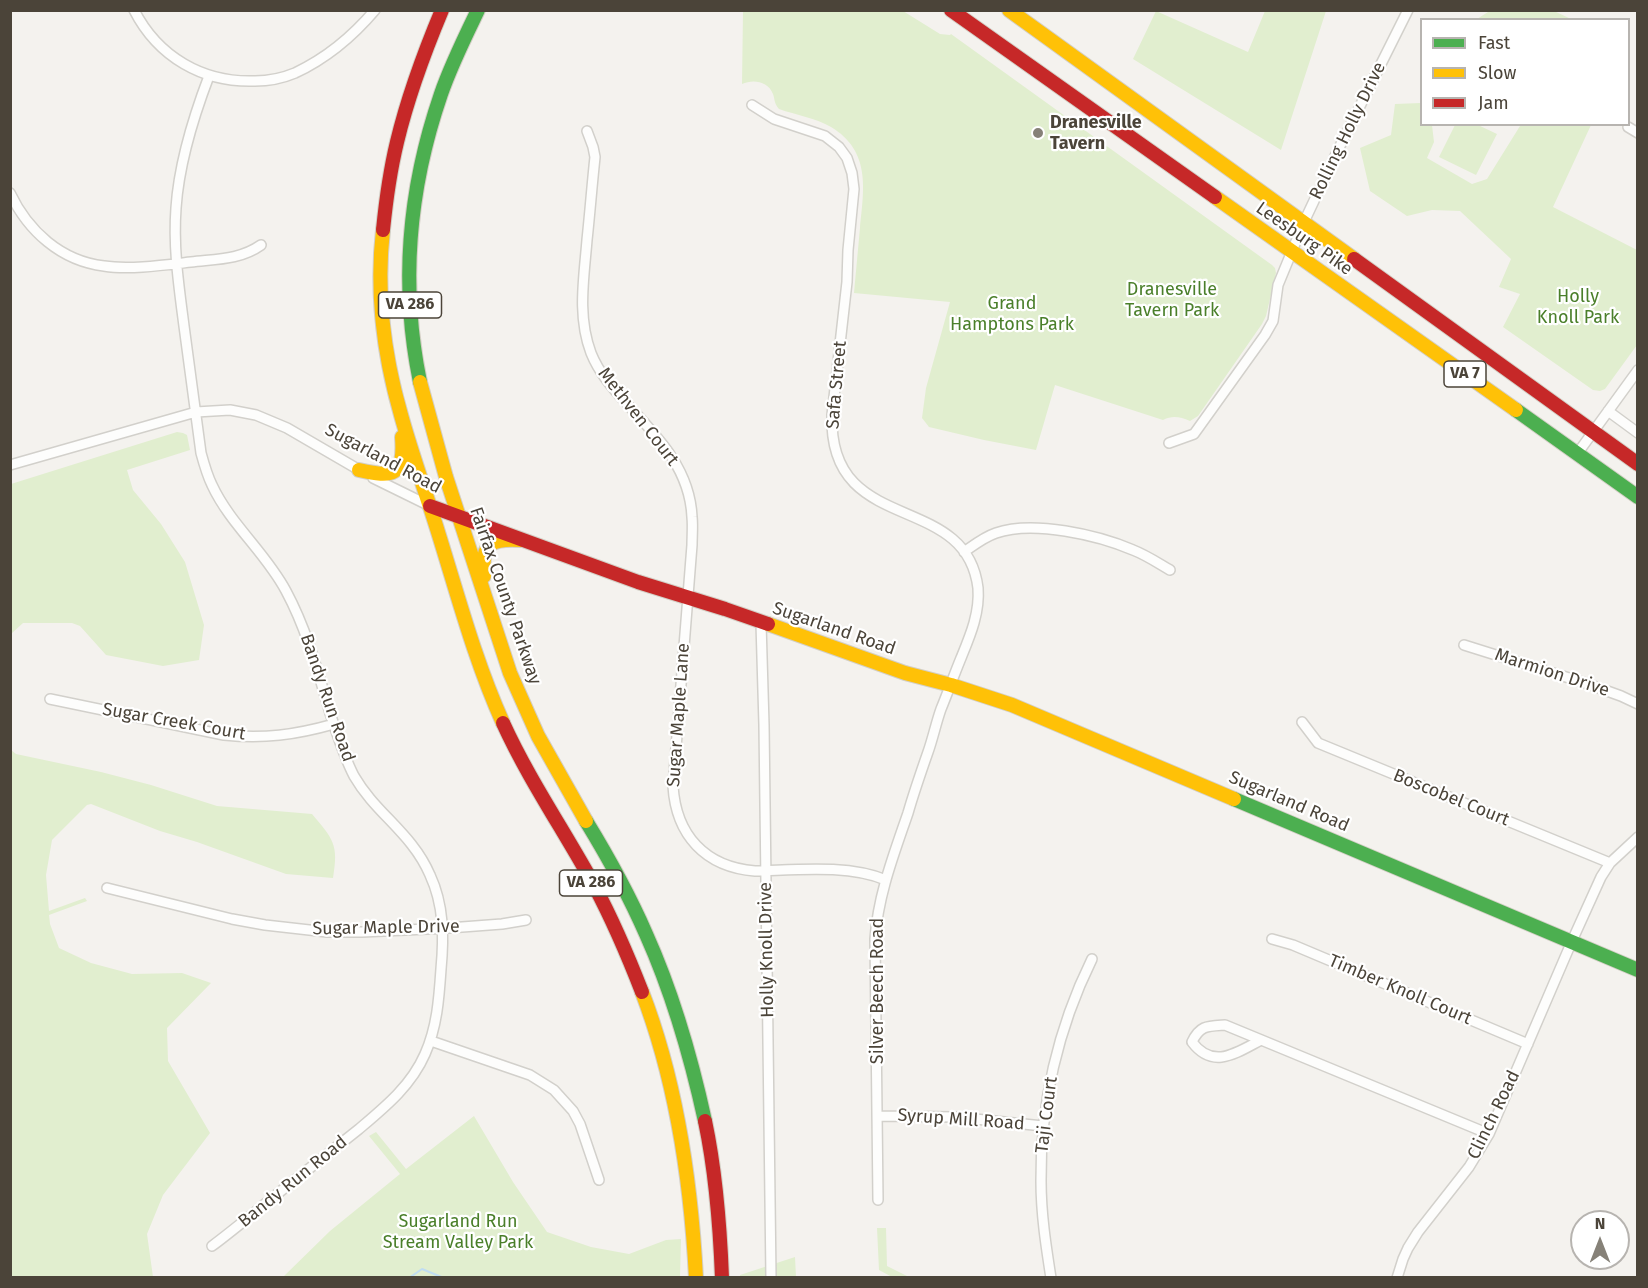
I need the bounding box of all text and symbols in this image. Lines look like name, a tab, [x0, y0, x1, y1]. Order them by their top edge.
legend	[1420, 18, 1630, 126]
text: Fast	[1478, 32, 1510, 54]
street label: Rolling Holly Drive	[1305, 59, 1391, 203]
text: Slow	[1478, 62, 1516, 84]
text: Jam	[1478, 92, 1509, 114]
place label: Dranesville Tavern	[1050, 112, 1142, 154]
marker: Dranesville Tavern	[1031, 126, 1045, 140]
street label: Leesburg Pike	[1252, 198, 1356, 280]
park label: Dranesville Tavern Park	[1125, 279, 1219, 322]
park label: Holly Knoll Park	[1537, 286, 1619, 328]
road number: VA 286	[378, 292, 442, 318]
park label: Grand Hamptons Park	[950, 293, 1074, 336]
street label: Safa Street	[822, 340, 852, 430]
road number: VA 7	[1444, 361, 1486, 387]
street label: Methven Court	[593, 364, 683, 470]
street label: Sugarland Road	[321, 419, 445, 499]
street label: Fairfax County Parkway	[464, 504, 546, 688]
street label: Sugarland Road	[770, 598, 898, 660]
street label: Bandy Run Road	[295, 631, 359, 765]
street label: Sugar Maple Lane	[663, 642, 695, 788]
street label: Marmion Drive	[1492, 644, 1612, 702]
street label: Sugar Creek Court	[101, 699, 247, 745]
street label: Boscobel Court	[1390, 765, 1512, 831]
street label: Sugarland Road	[1226, 767, 1352, 837]
road number: VA 286	[560, 870, 622, 896]
street label: Holly Knoll Drive	[755, 882, 779, 1018]
street label: Sugar Maple Drive	[312, 916, 460, 940]
street label: Silver Beech Road	[867, 918, 889, 1064]
street label: Timber Knoll Court	[1325, 950, 1475, 1030]
street label: Clinch Road	[1463, 1067, 1525, 1163]
street label: Taji Court	[1032, 1075, 1062, 1155]
street label: Syrup Mill Road	[897, 1105, 1025, 1135]
street label: Bandy Run Road	[234, 1131, 352, 1233]
north arrow	[1570, 1210, 1630, 1270]
park label: Sugarland Run Stream Valley Park	[383, 1211, 533, 1254]
text: N	[1595, 1214, 1605, 1233]

